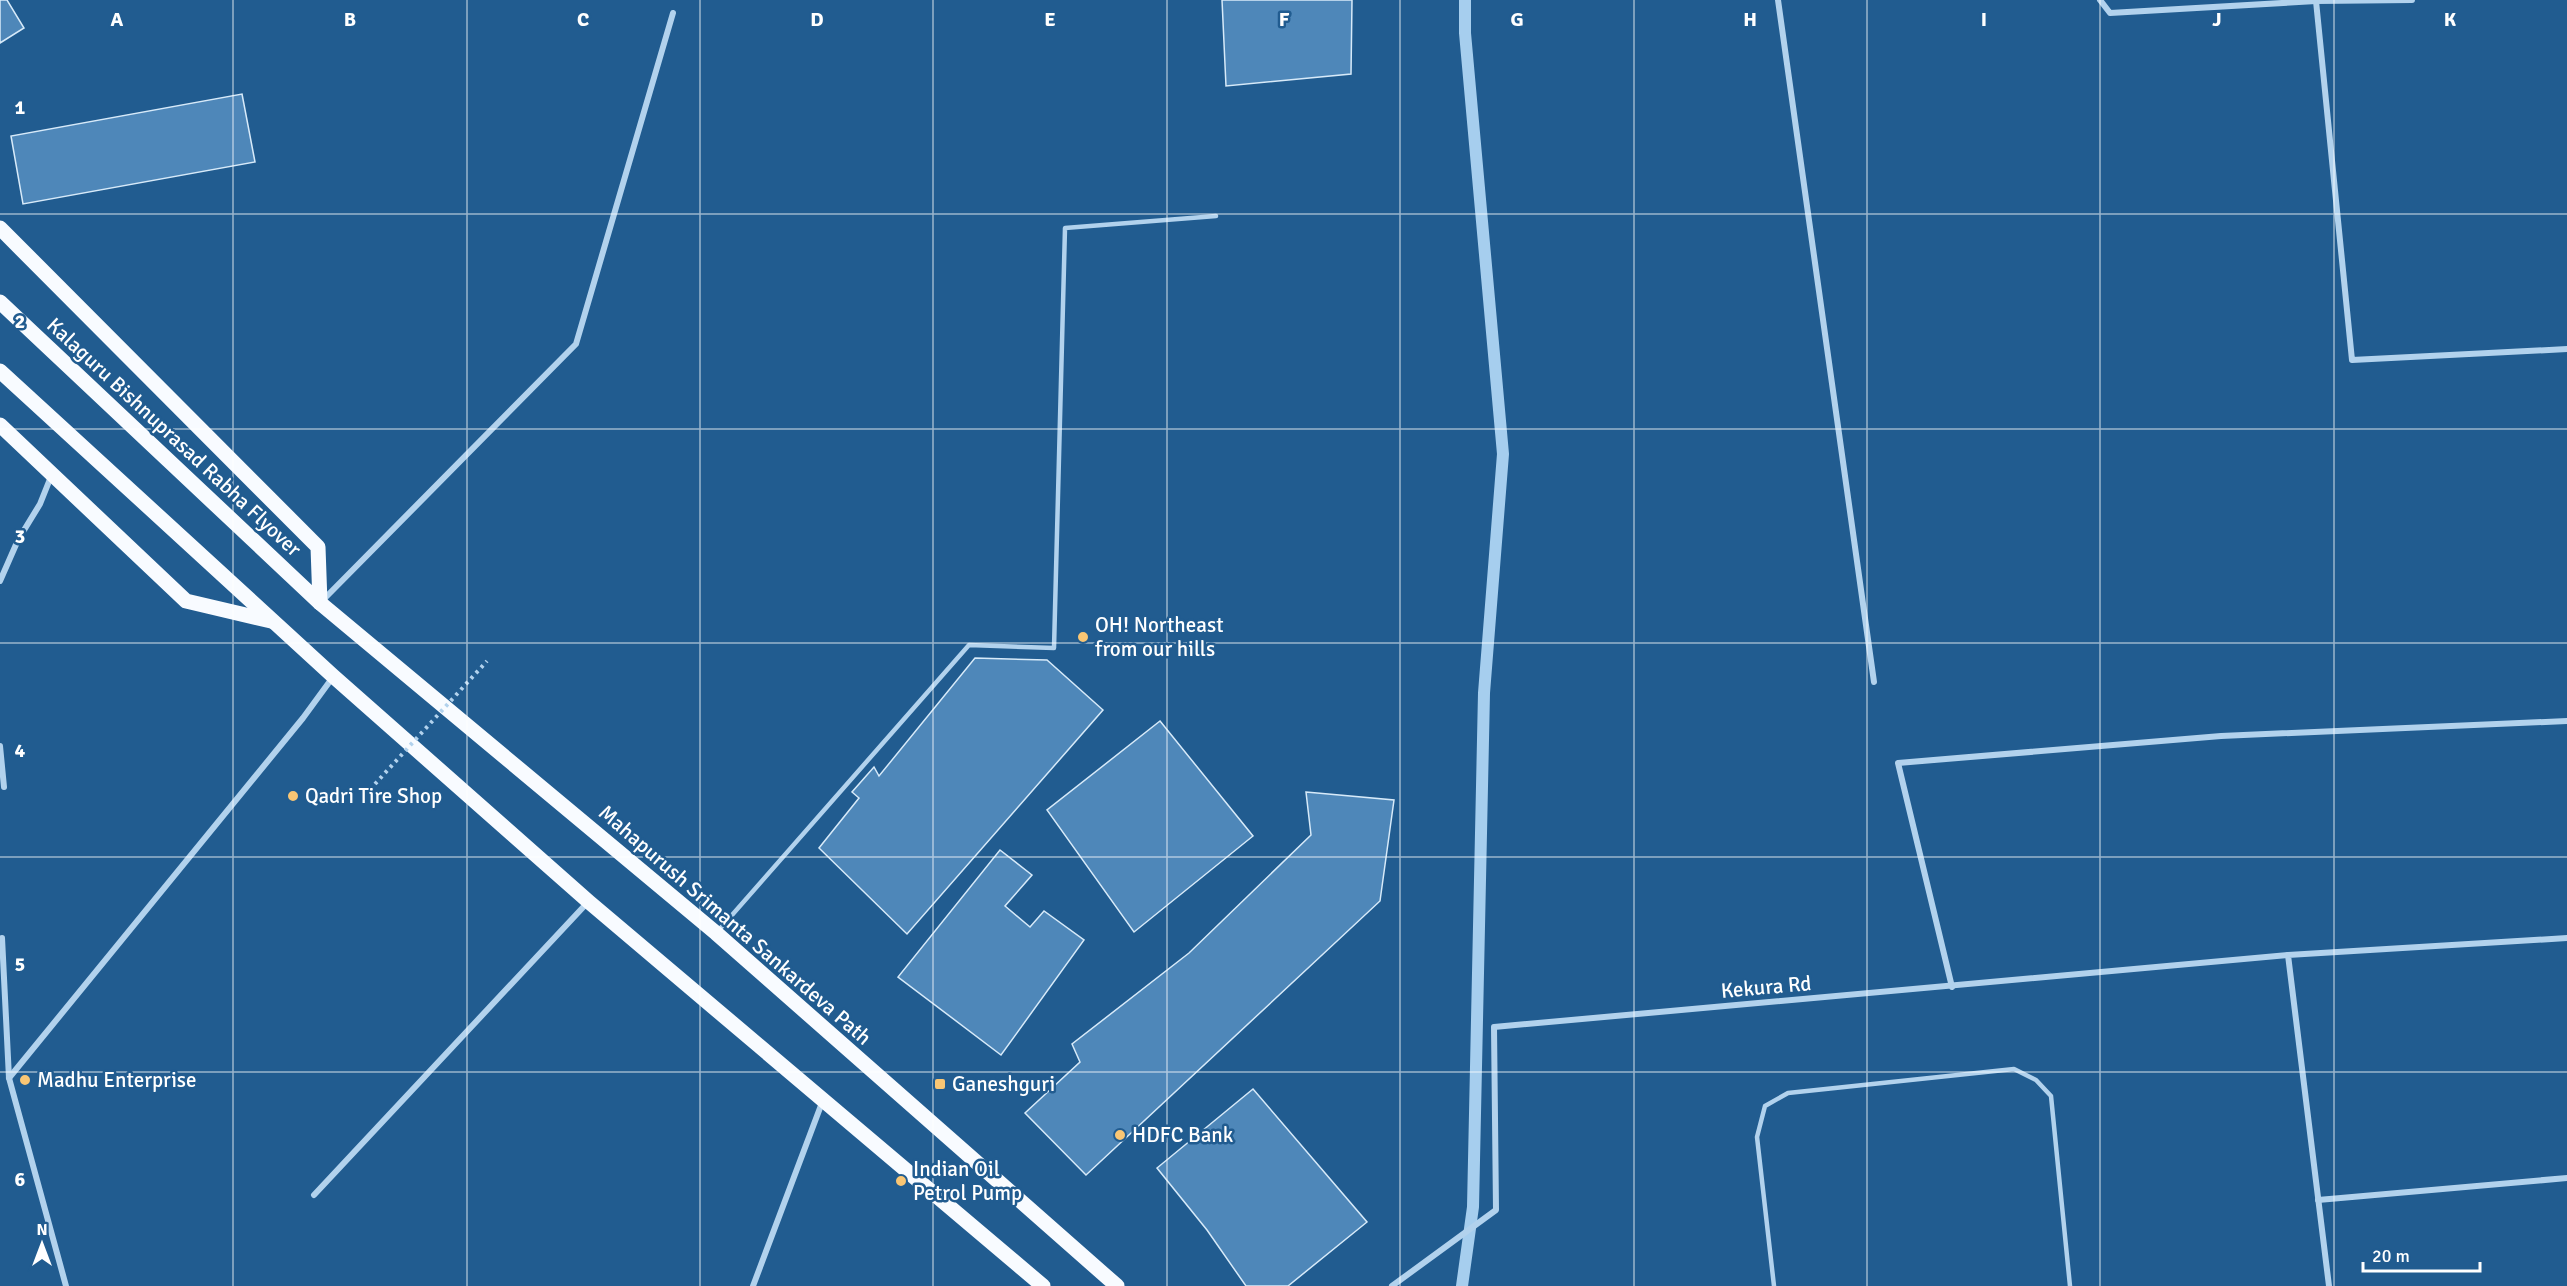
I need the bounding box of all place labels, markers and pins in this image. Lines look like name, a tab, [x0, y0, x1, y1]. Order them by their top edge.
place label: OH! Northeast from our hills	[1095, 612, 1224, 662]
marker: OH! Northeast from our hills	[1076, 630, 1090, 644]
place label: Qadri Tire Shop	[305, 783, 442, 809]
marker: Qadri Tire Shop	[286, 789, 300, 803]
place label: Madhu Enterprise	[37, 1067, 197, 1093]
place label: Ganeshguri	[952, 1071, 1055, 1097]
marker: Madhu Enterprise	[18, 1073, 32, 1087]
marker: Ganeshguri	[933, 1077, 947, 1091]
place label: HDFC Bank	[1132, 1122, 1234, 1148]
marker: HDFC Bank	[1113, 1128, 1127, 1142]
place label: Indian Oil Petrol Pump	[913, 1156, 1022, 1206]
marker: Indian Oil Petrol Pump	[894, 1174, 908, 1188]

